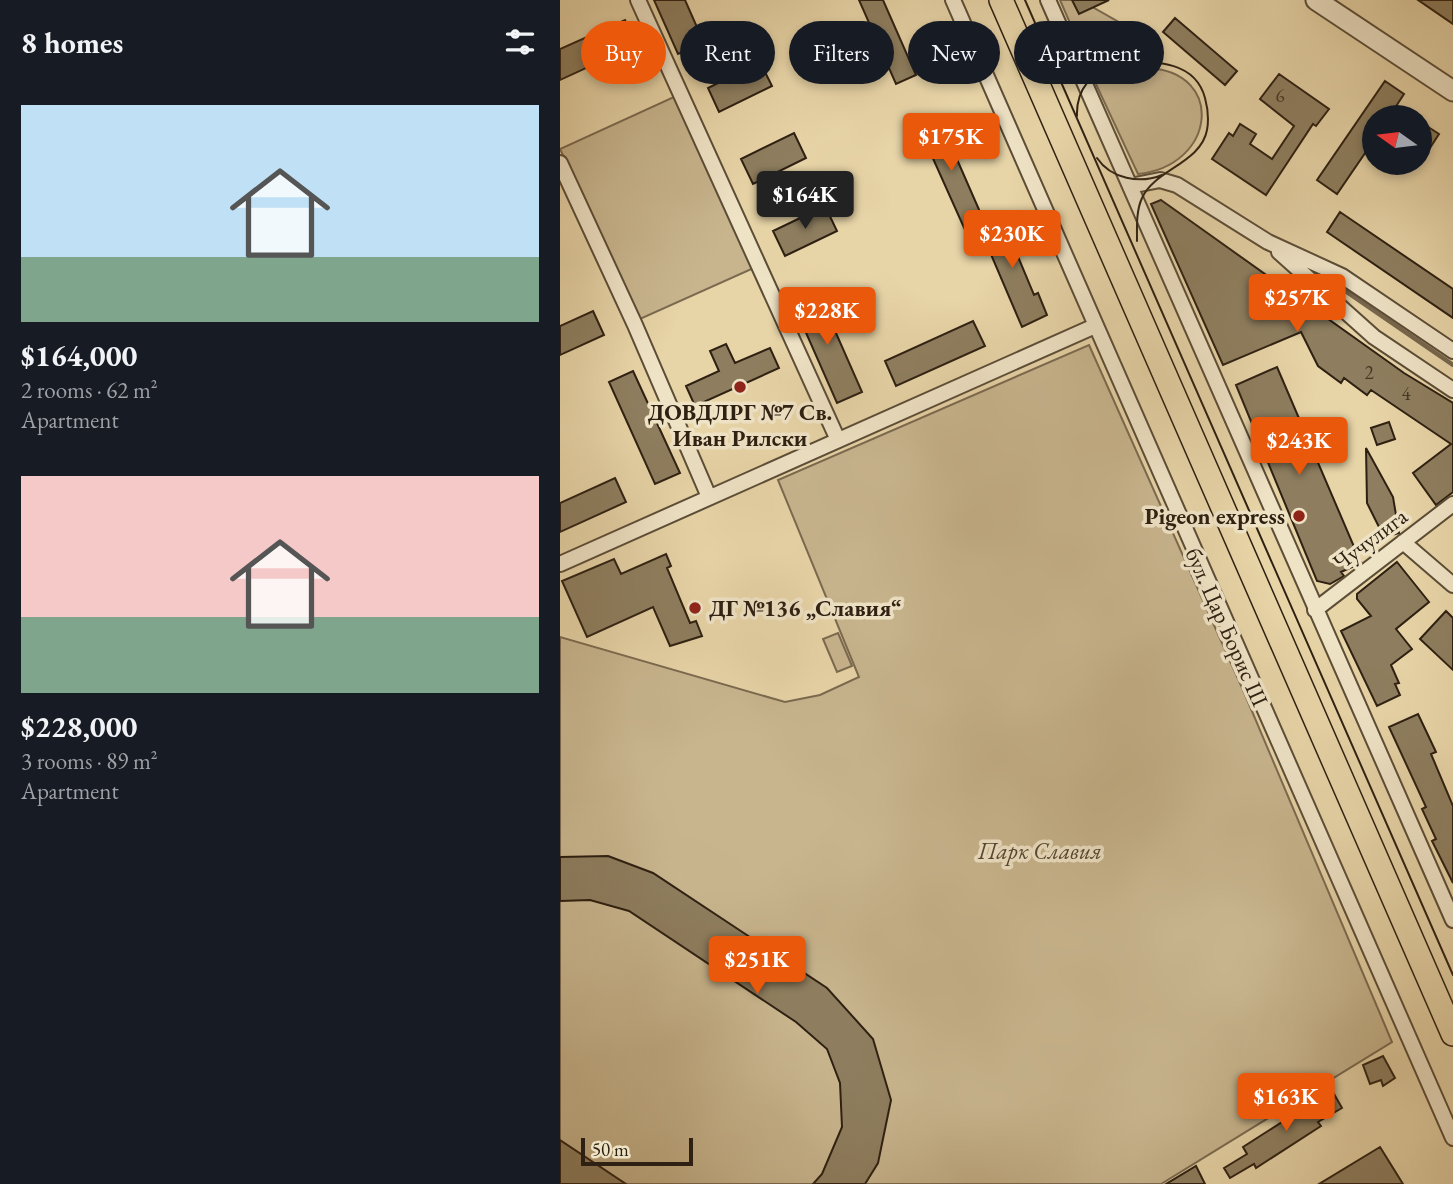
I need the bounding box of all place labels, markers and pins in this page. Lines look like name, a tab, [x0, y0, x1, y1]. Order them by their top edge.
pin: $175K	[902, 114, 1000, 173]
pin: $164K	[756, 172, 854, 231]
pin: $230K	[963, 210, 1061, 270]
pin: $257K	[1248, 274, 1346, 334]
pin: $228K	[778, 288, 876, 347]
marker: ДОВДЛРГ №7 Св. Иван Рилски	[732, 379, 748, 395]
place label: ДОВДЛРГ №7 Св. Иван Рилски	[648, 397, 832, 453]
pin: $243K	[1250, 418, 1348, 477]
place label: Pigeon express	[1144, 501, 1285, 531]
marker: Pigeon express	[1291, 508, 1307, 524]
place label: ДГ №136 „Славия“	[709, 593, 901, 623]
marker: ДГ №136 „Славия“	[687, 600, 703, 616]
pin: $251K	[708, 936, 806, 996]
pin: $163K	[1237, 1074, 1335, 1133]

